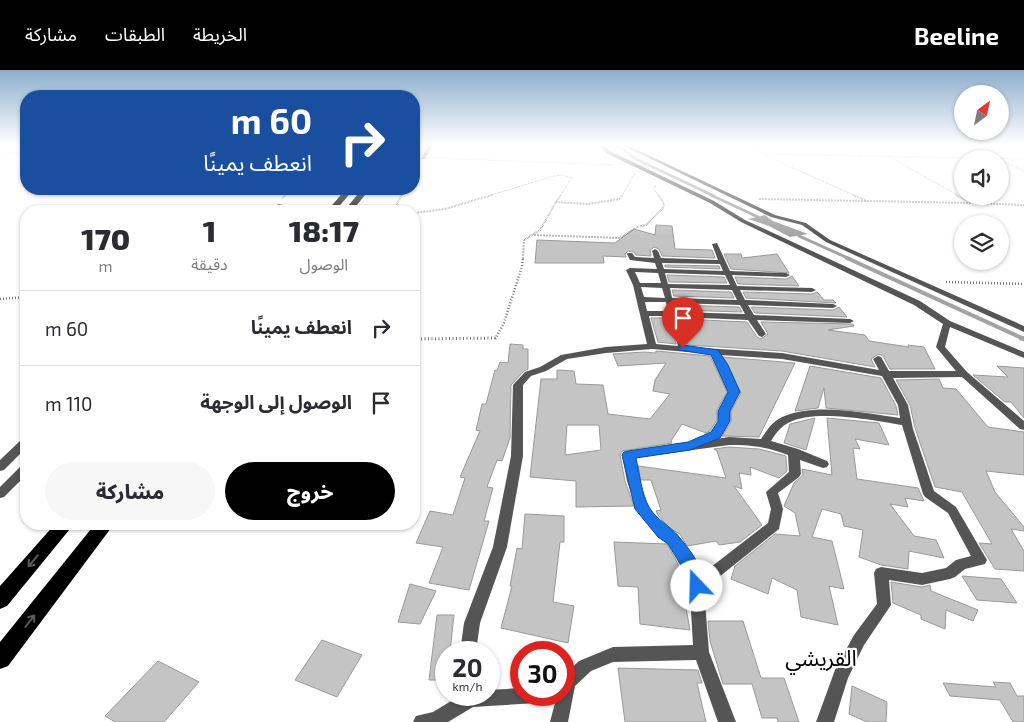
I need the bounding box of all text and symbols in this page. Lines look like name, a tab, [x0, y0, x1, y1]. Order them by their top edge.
text: Beeline	[914, 21, 999, 50]
text: مشاركة	[25, 23, 77, 45]
text: الطبقات	[105, 23, 165, 45]
text: الخريطة	[193, 23, 247, 45]
north arrow	[954, 85, 1009, 140]
map controls	[954, 85, 1009, 270]
text: 60 m	[231, 99, 312, 141]
icon: right	[330, 110, 395, 175]
text: انعطف يمينًا	[203, 149, 312, 175]
button: sound	[954, 150, 1009, 205]
text: 1	[203, 212, 216, 248]
text: 18:17	[289, 212, 359, 248]
button: layers	[954, 215, 1009, 270]
text: 170	[81, 220, 130, 256]
text: دقيقة	[191, 254, 228, 273]
text: الوصول	[300, 254, 348, 273]
text: m	[99, 256, 113, 275]
pin	[662, 297, 704, 348]
icon: arrive	[669, 304, 697, 332]
icon: right	[367, 314, 395, 342]
text: انعطف يمينًا	[251, 315, 352, 338]
text: 60 m	[45, 317, 88, 340]
icon: arrive	[367, 389, 395, 417]
text: الوصول إلى الوجهة	[200, 390, 352, 413]
text: 110 m	[45, 392, 93, 415]
button: مشاركة	[45, 462, 215, 520]
button: خروج	[225, 462, 395, 520]
one-way arrow	[28, 554, 39, 567]
position arrow	[670, 559, 722, 611]
one-way arrow	[25, 614, 35, 628]
speed limit sign: 30	[510, 641, 575, 706]
district label: القريشي	[785, 644, 857, 675]
text: 20	[452, 652, 483, 682]
text: km/h	[453, 679, 482, 693]

